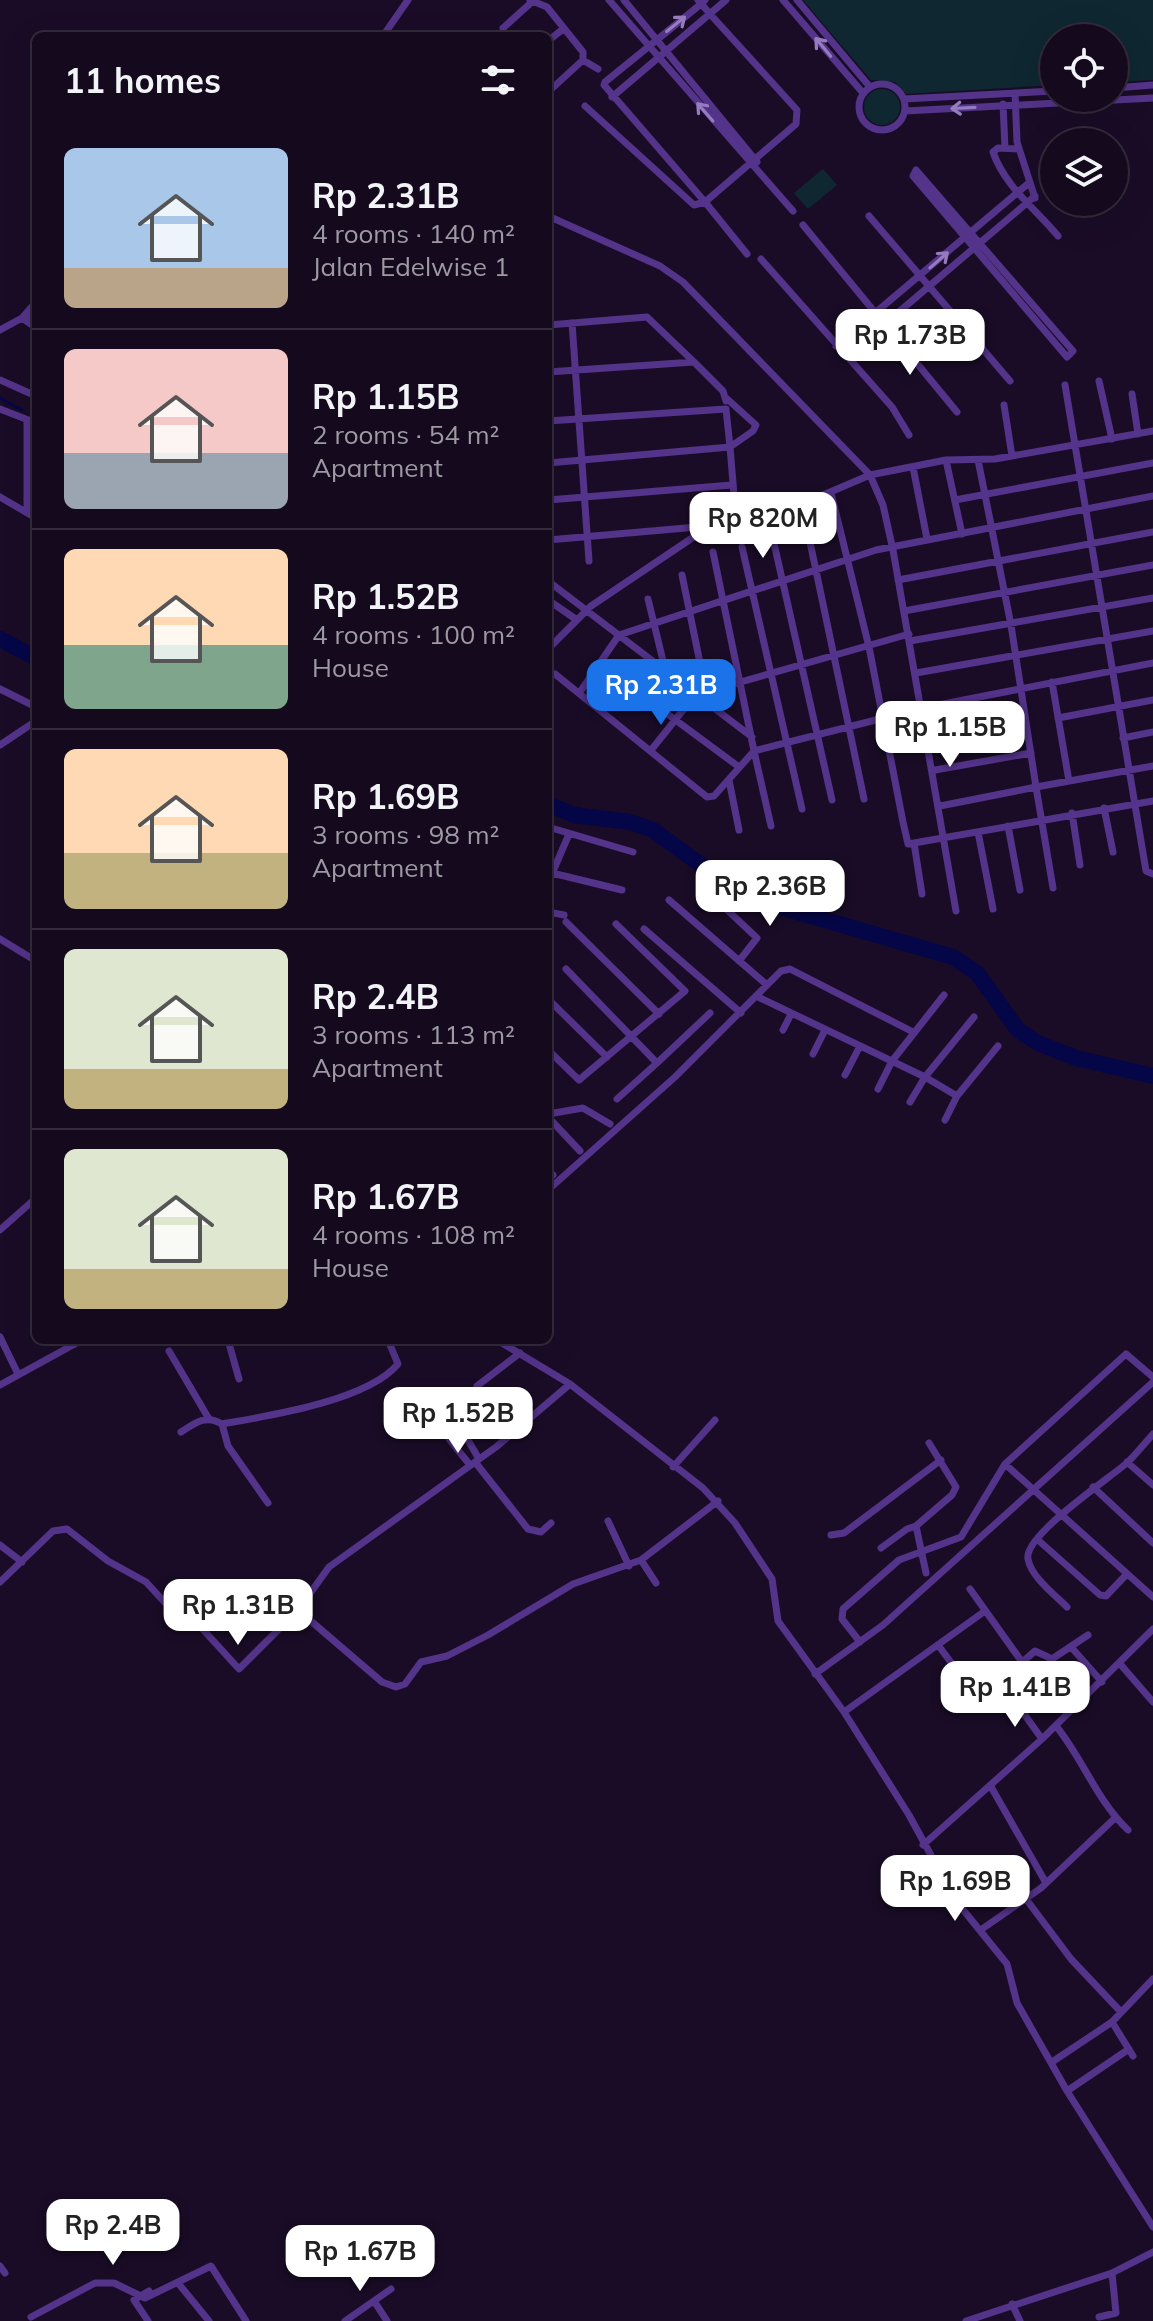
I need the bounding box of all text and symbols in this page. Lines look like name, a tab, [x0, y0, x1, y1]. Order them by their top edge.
one-way arrow	[665, 15, 686, 33]
map controls	[1040, 24, 1128, 216]
button: locate	[1040, 24, 1128, 112]
one-way arrow	[814, 37, 832, 57]
icon: filters	[476, 58, 520, 102]
text: 11 homes	[64, 59, 221, 102]
one-way arrow	[950, 101, 977, 116]
one-way arrow	[696, 102, 714, 123]
button: layers	[1040, 128, 1128, 216]
text: Rp 2.31B	[312, 174, 459, 217]
icon: home	[128, 180, 224, 276]
text: 4 rooms · 140 m²	[312, 217, 515, 250]
text: Jalan Edelwise 1	[312, 250, 509, 283]
one-way arrow	[928, 251, 949, 269]
pin: Rp 1.73B	[827, 309, 993, 377]
text: Rp 1.73B	[854, 318, 966, 351]
text: Rp 1.15B	[312, 375, 459, 418]
icon: home	[128, 381, 224, 477]
text: 2 rooms · 54 m²	[312, 418, 499, 451]
text: Apartment	[312, 451, 443, 484]
pin: Rp 820M	[689, 492, 837, 560]
text: Rp 820M	[708, 501, 818, 534]
text: Rp 1.52B	[312, 575, 459, 618]
icon: home	[128, 581, 224, 677]
text: 4 rooms · 100 m²	[312, 618, 515, 651]
text: House	[312, 651, 389, 684]
pin: Rp 2.31B	[578, 659, 744, 727]
text: Rp 2.31B	[605, 668, 717, 701]
pin: Rp 1.15B	[867, 701, 1033, 769]
text: Rp 1.15B	[894, 710, 1006, 743]
text: Rp 1.69B	[312, 775, 459, 818]
icon: home	[128, 781, 224, 877]
text: 3 rooms · 98 m²	[312, 818, 499, 851]
text: Apartment	[312, 851, 443, 884]
pin: Rp 2.36B	[687, 860, 853, 928]
text: Rp 2.36B	[714, 869, 826, 902]
text: Rp 2.4B	[312, 975, 439, 1018]
icon: home	[128, 981, 224, 1077]
text: 3 rooms · 113 m²	[312, 1018, 515, 1051]
text: Apartment	[312, 1051, 443, 1084]
text: Rp 1.67B	[312, 1175, 459, 1218]
icon: home	[128, 1181, 224, 1277]
text: 4 rooms · 108 m²	[312, 1218, 515, 1251]
text: House	[312, 1251, 389, 1284]
pin: Rp 1.52B	[375, 1387, 541, 1455]
text: Rp 1.52B	[402, 1396, 514, 1429]
pin: Rp 1.31B	[155, 1579, 321, 1647]
text: Rp 1.31B	[182, 1588, 294, 1621]
pin: Rp 1.41B	[932, 1661, 1098, 1729]
text: Rp 1.41B	[959, 1670, 1071, 1703]
pin: Rp 1.69B	[872, 1855, 1038, 1923]
text: Rp 1.69B	[899, 1864, 1011, 1897]
pin: Rp 2.4B	[39, 2199, 187, 2267]
text: Rp 2.4B	[64, 2208, 162, 2241]
pin: Rp 1.67B	[277, 2225, 443, 2293]
text: Rp 1.67B	[304, 2234, 416, 2267]

